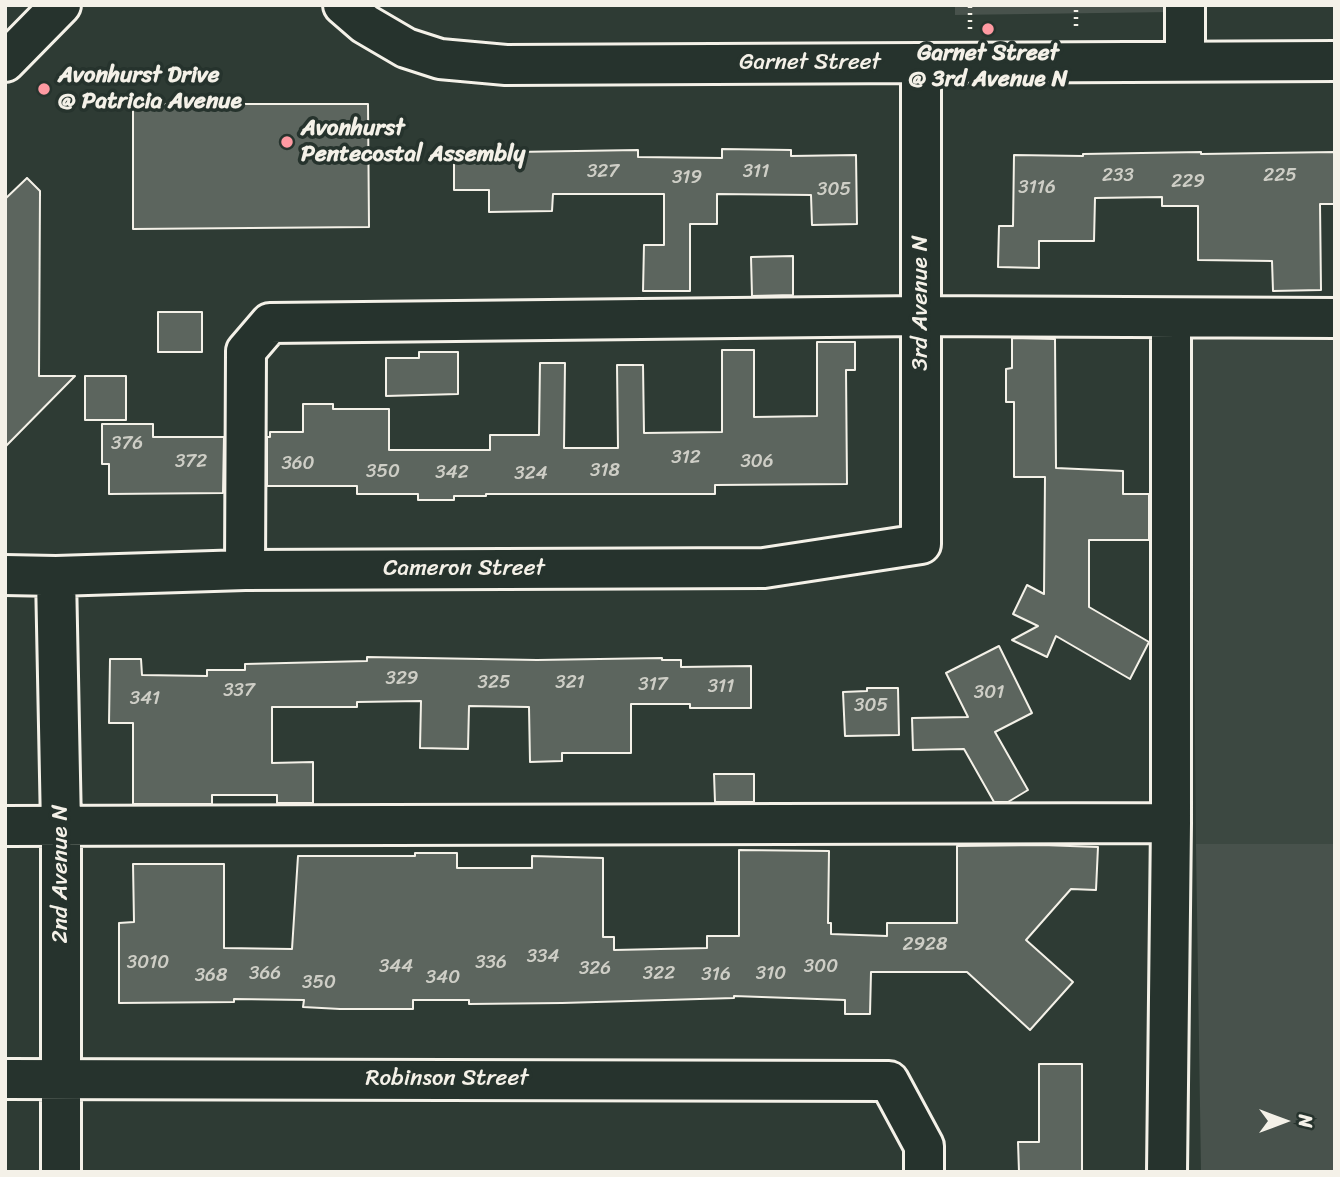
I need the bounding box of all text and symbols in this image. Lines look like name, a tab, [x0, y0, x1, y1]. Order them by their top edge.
marker: Garnet Street @ 3rd Avenue N	[980, 21, 996, 37]
place label: Garnet Street @ 3rd Avenue N	[908, 40, 1068, 94]
street label: Garnet Street	[739, 49, 881, 77]
place label: Avonhurst Drive @ Patricia Avenue	[58, 62, 242, 116]
marker: Avonhurst Drive @ Patricia Avenue	[36, 81, 52, 97]
place label: Avonhurst Pentecostal Assembly	[301, 115, 525, 169]
marker: Avonhurst Pentecostal Assembly	[279, 134, 295, 150]
house number: 327	[587, 161, 619, 183]
house number: 311	[743, 161, 769, 183]
house number: 233	[1102, 165, 1134, 187]
house number: 225	[1263, 165, 1297, 187]
house number: 319	[672, 167, 702, 189]
house number: 229	[1171, 171, 1205, 193]
house number: 3116	[1018, 177, 1056, 199]
house number: 305	[817, 179, 851, 201]
street label: 3rd Avenue N	[907, 235, 935, 371]
house number: 376	[111, 433, 143, 455]
house number: 312	[671, 447, 701, 469]
house number: 372	[175, 451, 207, 473]
house number: 306	[740, 451, 774, 473]
house number: 360	[281, 453, 315, 475]
house number: 318	[590, 460, 620, 482]
house number: 350	[366, 461, 400, 483]
house number: 342	[435, 462, 469, 484]
house number: 324	[514, 463, 548, 485]
street label: Cameron Street	[383, 555, 545, 583]
house number: 329	[385, 668, 419, 690]
house number: 325	[477, 672, 511, 694]
house number: 321	[555, 672, 585, 694]
house number: 317	[638, 674, 668, 696]
house number: 311	[708, 676, 734, 698]
house number: 337	[223, 680, 255, 702]
house number: 301	[974, 682, 1004, 704]
house number: 341	[130, 688, 160, 710]
house number: 305	[854, 695, 888, 717]
street label: 2nd Avenue N	[47, 804, 75, 944]
house number: 2928	[902, 934, 948, 956]
house number: 334	[527, 946, 559, 968]
house number: 3010	[127, 952, 169, 974]
house number: 336	[475, 952, 507, 974]
house number: 344	[379, 956, 413, 978]
house number: 300	[804, 956, 838, 978]
house number: 326	[579, 958, 611, 980]
house number: 366	[249, 963, 281, 985]
house number: 322	[643, 963, 675, 985]
house number: 310	[756, 963, 786, 985]
house number: 316	[701, 964, 731, 986]
house number: 368	[195, 965, 227, 987]
house number: 340	[426, 967, 460, 989]
house number: 350	[302, 972, 336, 994]
street label: Robinson Street	[365, 1065, 529, 1093]
north arrow	[1249, 1086, 1319, 1156]
text: N	[1289, 1114, 1322, 1128]

